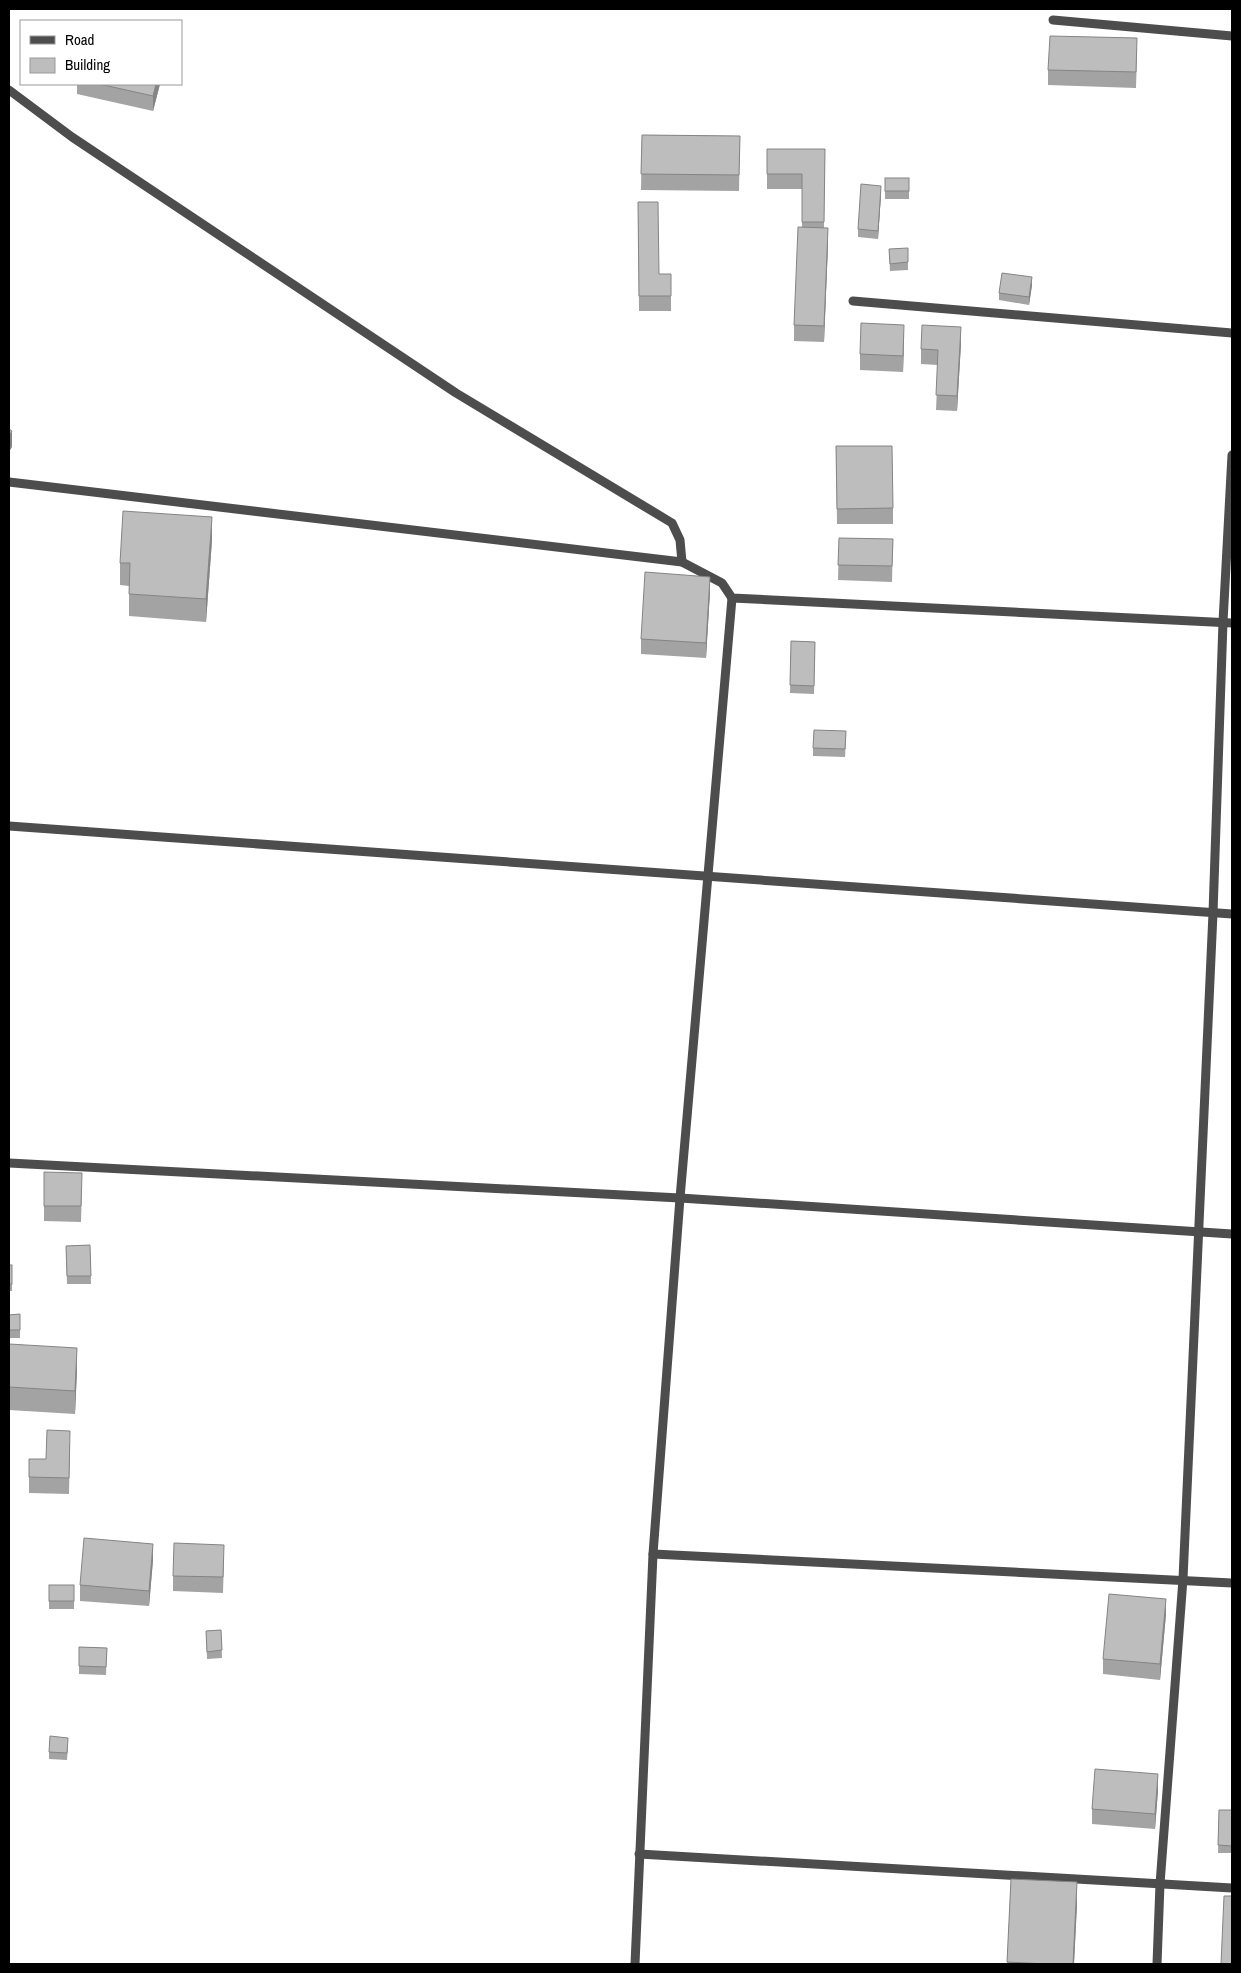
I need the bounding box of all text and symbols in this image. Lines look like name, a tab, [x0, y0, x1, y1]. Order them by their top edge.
legend	[20, 20, 182, 85]
text: Road	[65, 29, 94, 50]
text: Building	[65, 54, 110, 75]

